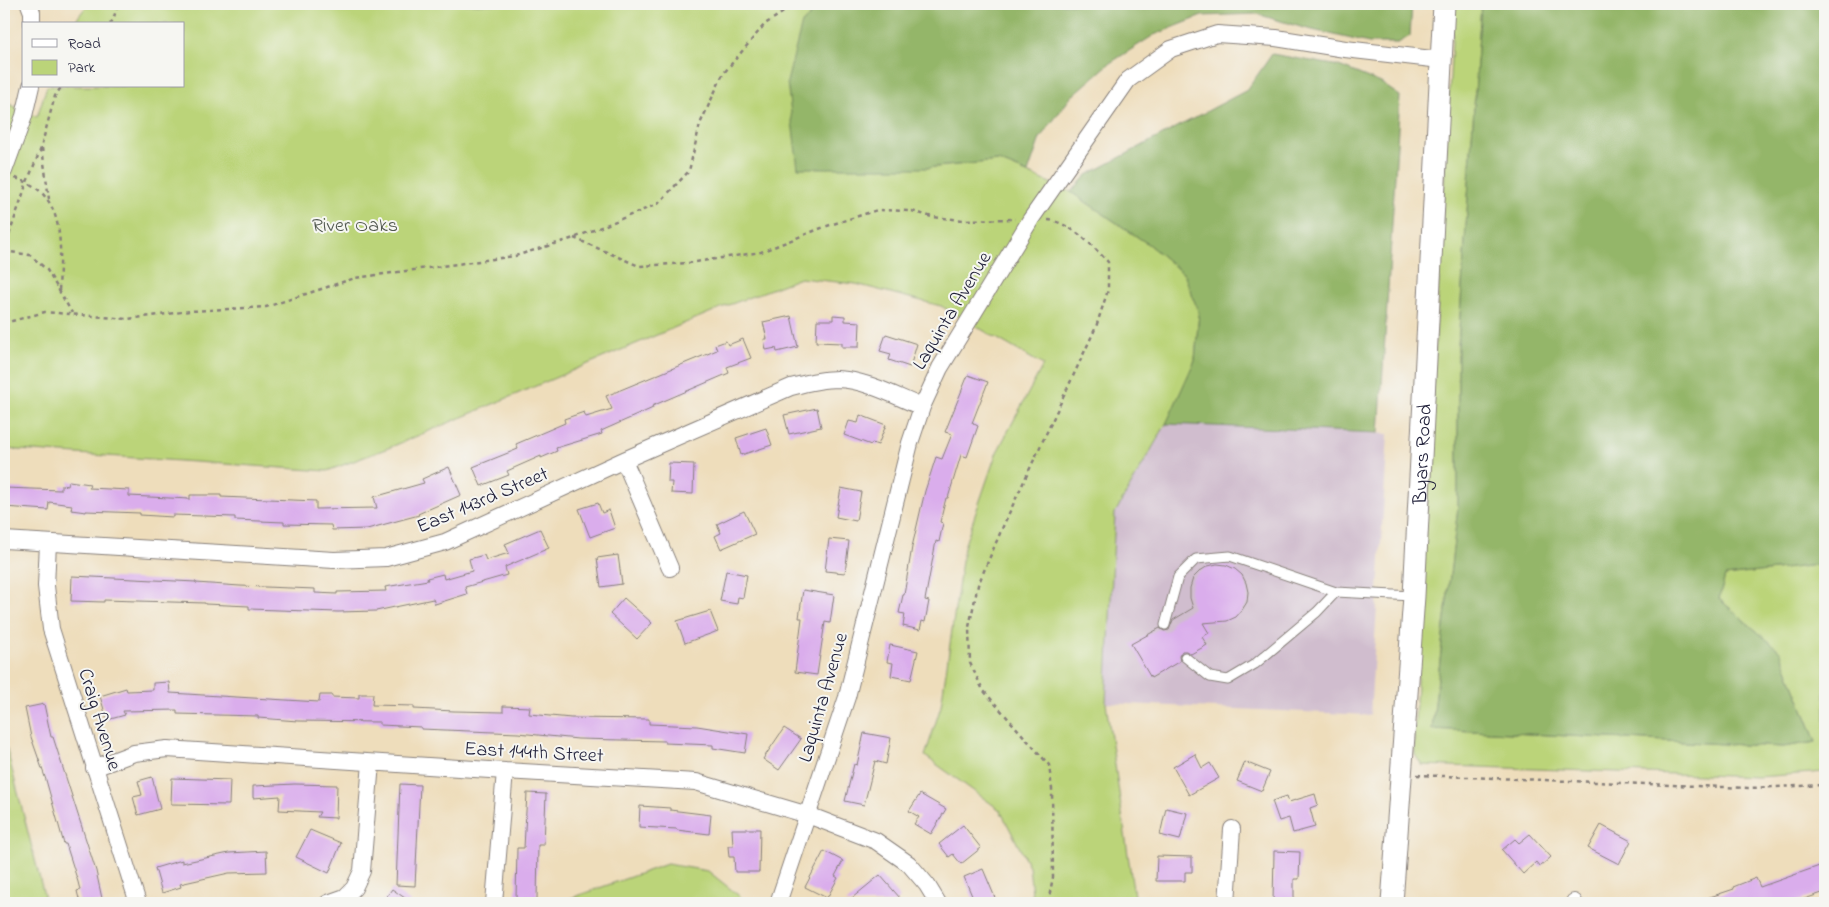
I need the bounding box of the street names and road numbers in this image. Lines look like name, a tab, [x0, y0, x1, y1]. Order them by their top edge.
street label: Laquinta Avenue	[906, 246, 1000, 376]
street label: Byars Road	[1407, 403, 1441, 506]
street label: East 143rd Street	[413, 460, 554, 542]
street label: Laquinta Avenue	[792, 629, 857, 766]
street label: Craig Avenue	[68, 665, 128, 775]
street label: East 144th Street	[464, 735, 604, 772]

